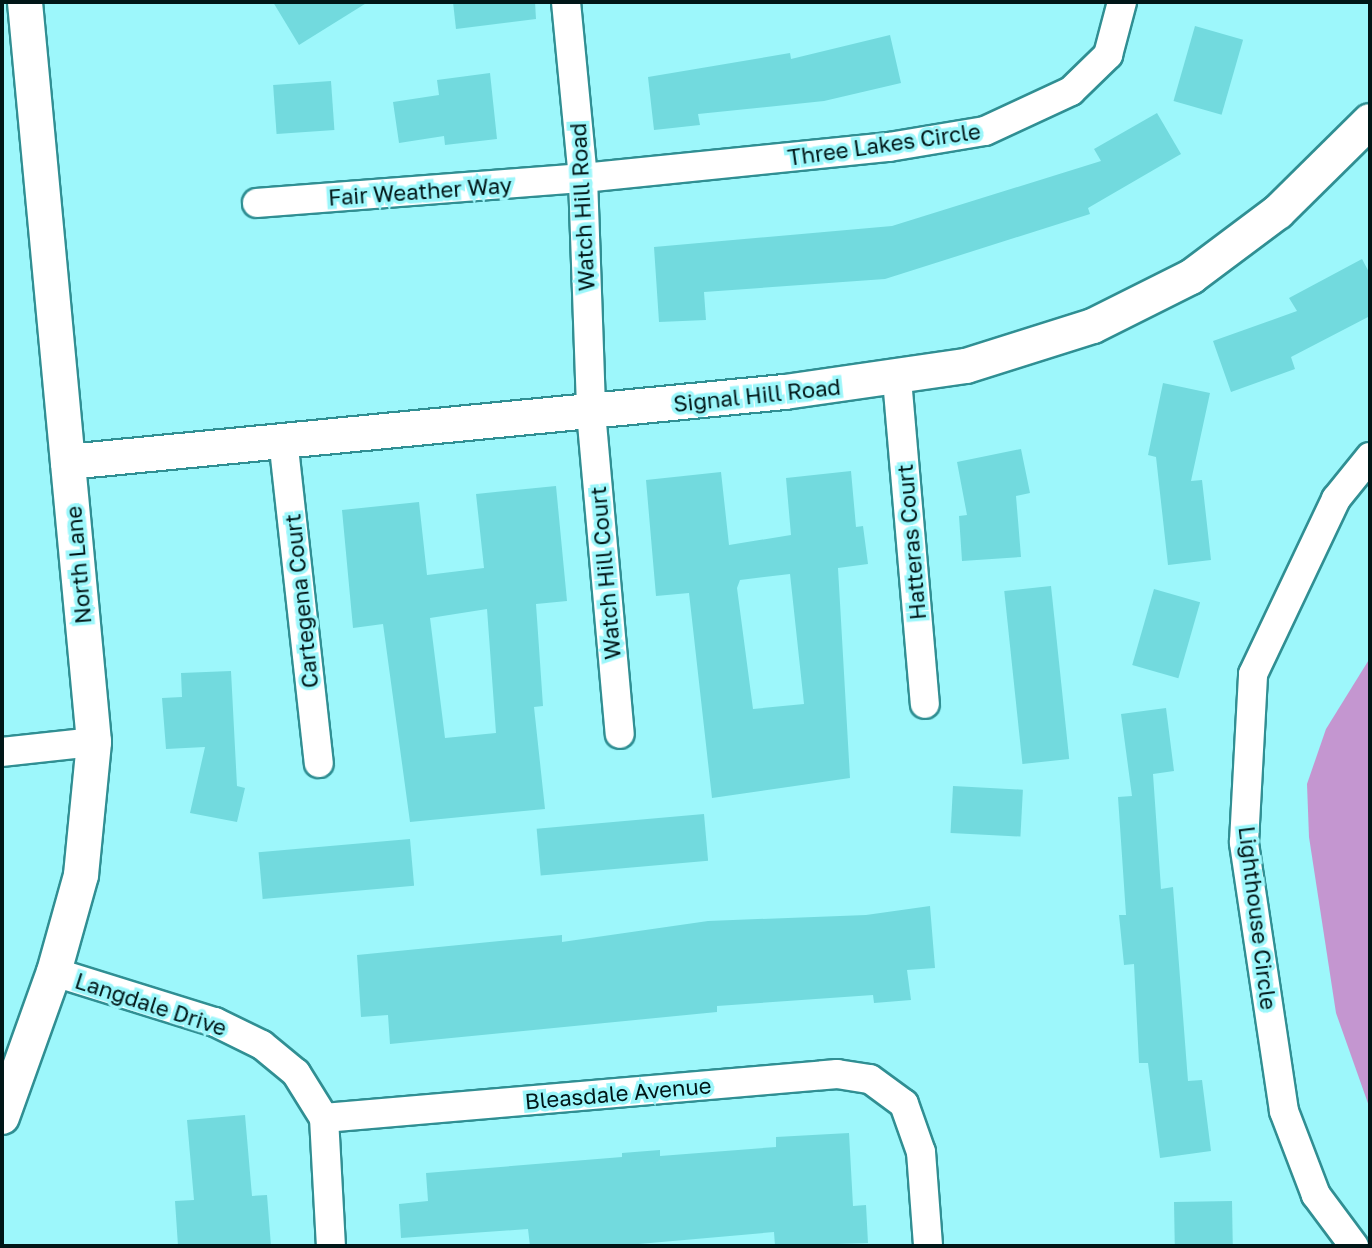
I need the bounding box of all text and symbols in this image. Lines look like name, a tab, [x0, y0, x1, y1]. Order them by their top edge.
street label: Three Lakes Circle	[786, 117, 982, 171]
street label: Watch Hill Road	[564, 122, 600, 292]
street label: Fair Weather Way	[327, 171, 513, 211]
street label: Signal Hill Road	[672, 373, 842, 417]
street label: Hatteras Court	[891, 463, 931, 621]
street label: Watch Hill Court	[584, 485, 626, 661]
street label: North Lane	[60, 505, 96, 625]
street label: Cartegena Court	[279, 513, 323, 689]
street label: Lighthouse Circle	[1234, 825, 1282, 1011]
street label: Langdale Drive	[72, 967, 230, 1041]
street label: Bleasdale Avenue	[524, 1072, 712, 1114]

